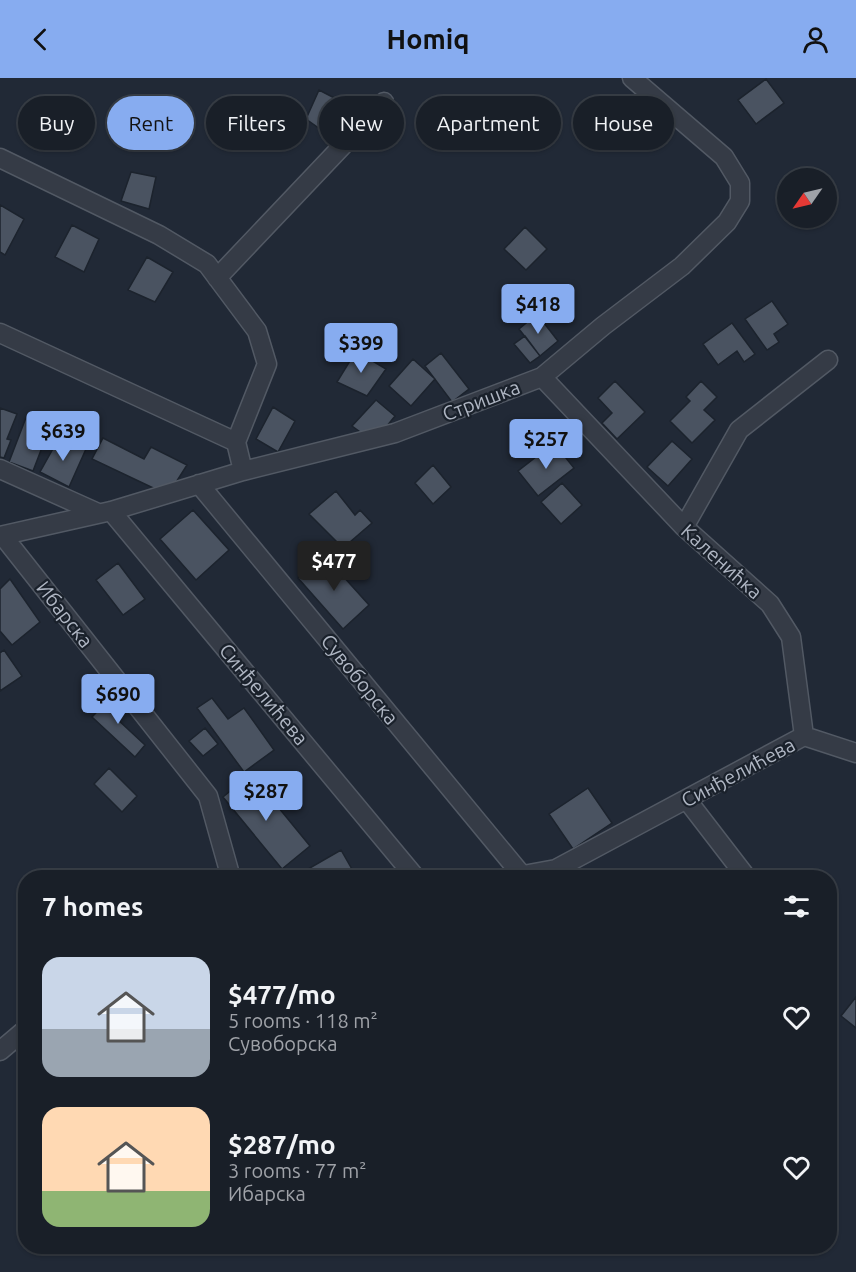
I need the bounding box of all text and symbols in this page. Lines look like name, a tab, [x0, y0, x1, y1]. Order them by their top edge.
icon: back	[24, 23, 57, 56]
icon: person	[799, 23, 832, 56]
text: Homiq	[387, 24, 469, 54]
chip: Buy	[18, 96, 95, 150]
chip: Rent	[107, 96, 194, 150]
chip: Filters	[206, 96, 307, 150]
chip: New	[319, 96, 404, 150]
chip: Apartment	[416, 96, 561, 150]
chip: House	[573, 96, 674, 150]
north arrow	[777, 168, 837, 228]
map controls	[777, 168, 837, 228]
pin: $418	[502, 284, 574, 335]
text: $418	[515, 292, 561, 315]
pin: $399	[325, 323, 397, 374]
text: $399	[338, 331, 384, 354]
street label: Стришка	[439, 375, 523, 425]
pin: $639	[27, 411, 99, 462]
text: $639	[40, 419, 86, 442]
pin: $257	[510, 419, 582, 470]
text: $257	[523, 427, 569, 450]
street label: Каленићка	[677, 519, 767, 603]
pin: $477	[298, 541, 370, 592]
text: $477	[311, 549, 357, 572]
street label: Ибарска	[32, 576, 98, 652]
street label: Сувоборска	[317, 629, 403, 729]
street label: Синђелићева	[215, 639, 313, 749]
pin: $690	[82, 674, 154, 725]
text: $690	[95, 682, 141, 705]
street label: Синђелићева	[677, 732, 799, 812]
pin: $287	[230, 771, 302, 822]
text: $287	[243, 779, 289, 802]
icon: filters	[780, 890, 813, 923]
text: 7 homes	[42, 892, 143, 921]
text: $477/mo	[228, 980, 336, 1009]
icon: home	[90, 981, 162, 1053]
icon: heart	[780, 1001, 813, 1034]
text: 5 rooms · 118 m²	[228, 1009, 378, 1032]
text: Сувоборска	[228, 1032, 338, 1055]
text: $287/mo	[228, 1130, 336, 1159]
icon: home	[90, 1131, 162, 1203]
icon: heart	[780, 1151, 813, 1184]
text: 3 rooms · 77 m²	[228, 1159, 366, 1182]
text: Ибарска	[228, 1182, 306, 1205]

